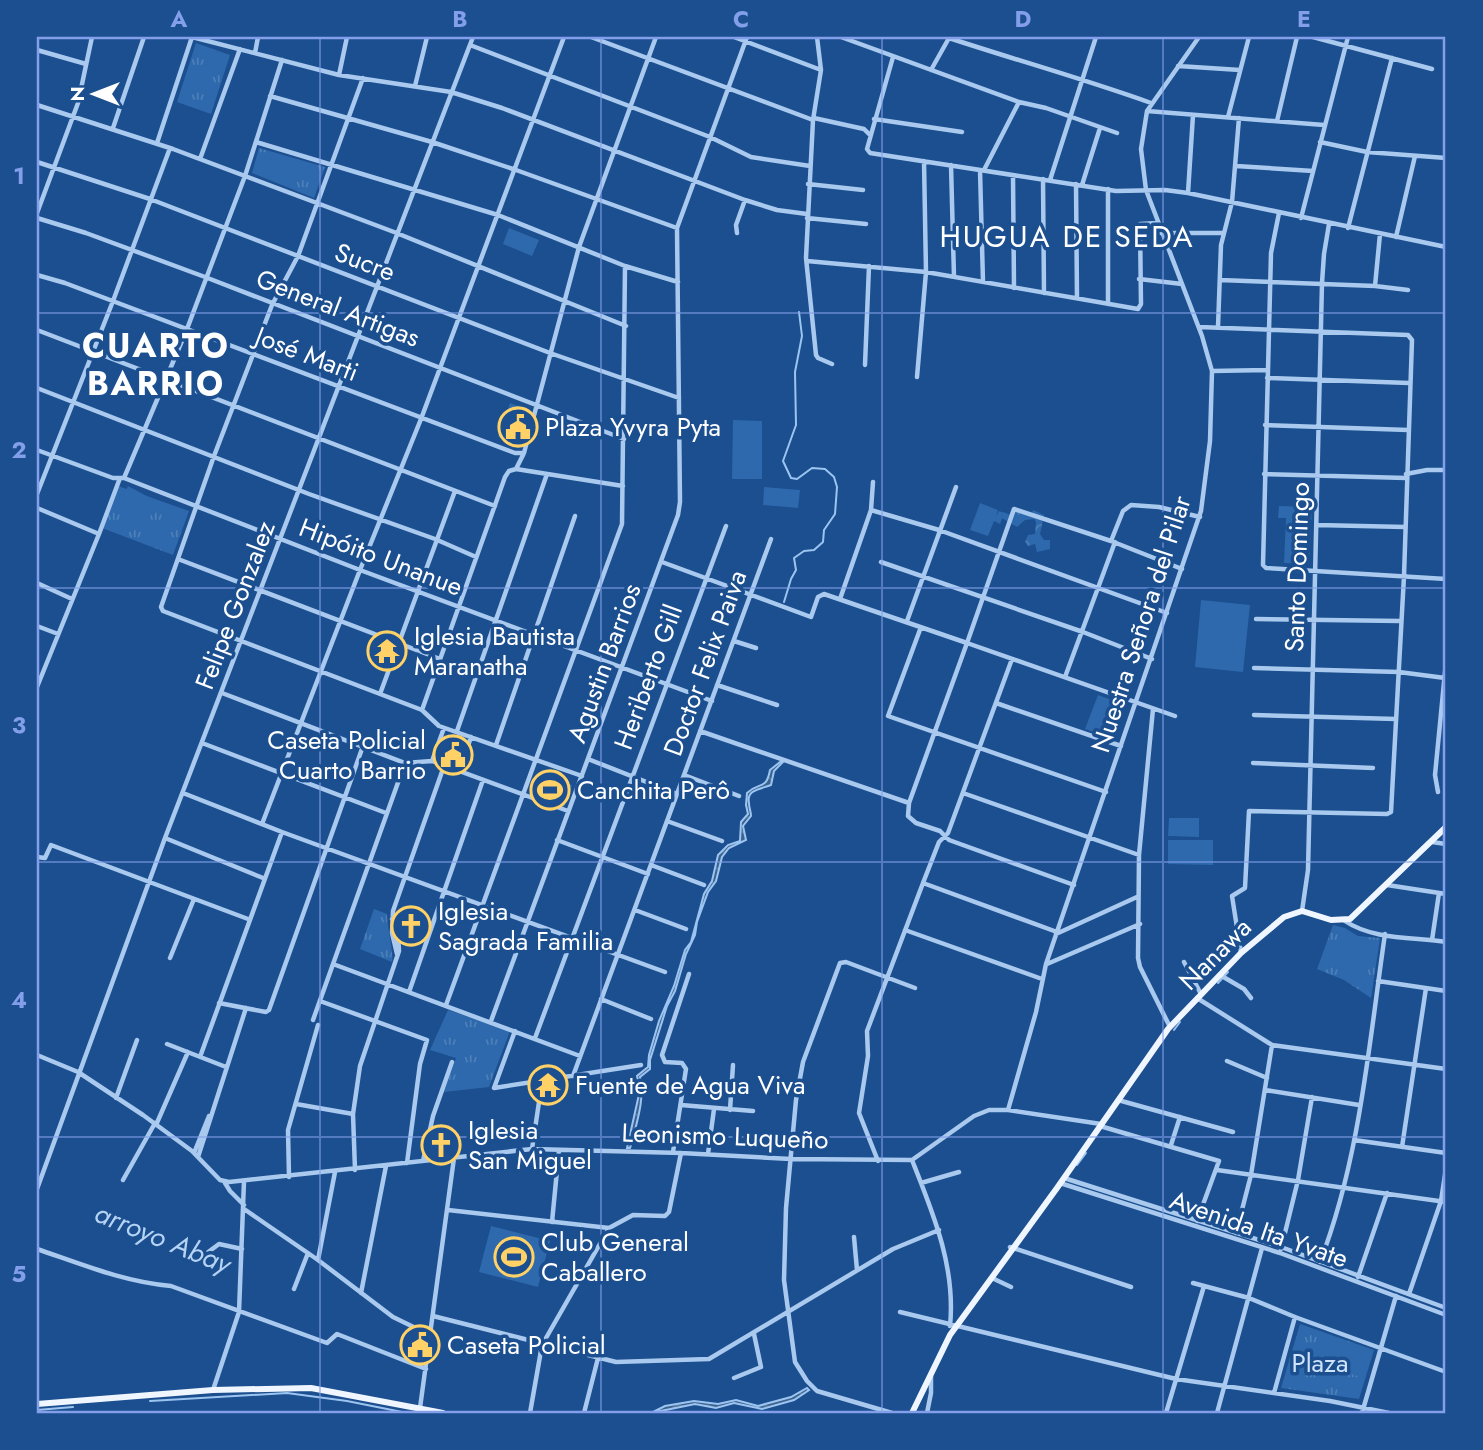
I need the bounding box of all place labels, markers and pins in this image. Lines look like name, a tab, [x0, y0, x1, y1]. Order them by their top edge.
public building icon: Plaza Yvyra Pyta	[497, 406, 539, 448]
place label: Plaza Yvyra Pyta	[545, 408, 721, 446]
place label: Iglesia Bautista Maranatha	[414, 617, 575, 685]
temple icon: Iglesia Bautista Maranatha	[366, 630, 408, 672]
place label: Caseta Policial Cuarto Barrio	[267, 721, 426, 789]
public building icon: Caseta Policial Cuarto Barrio	[432, 734, 474, 776]
sports icon: Canchita Perô	[529, 769, 571, 811]
place label: Canchita Perô	[577, 771, 730, 809]
place label: Iglesia Sagrada Familia	[438, 892, 613, 960]
church icon: Iglesia Sagrada Familia	[390, 905, 432, 947]
temple icon: Fuente de Agua Viva	[527, 1064, 569, 1106]
place label: Fuente de Agua Viva	[575, 1066, 805, 1104]
place label: Iglesia San Miguel	[468, 1111, 592, 1179]
church icon: Iglesia San Miguel	[420, 1124, 462, 1166]
place label: Club General Caballero	[541, 1223, 689, 1291]
sports icon: Club General Caballero	[493, 1236, 535, 1278]
public building icon: Caseta Policial	[399, 1324, 441, 1366]
place label: Caseta Policial	[447, 1326, 606, 1364]

